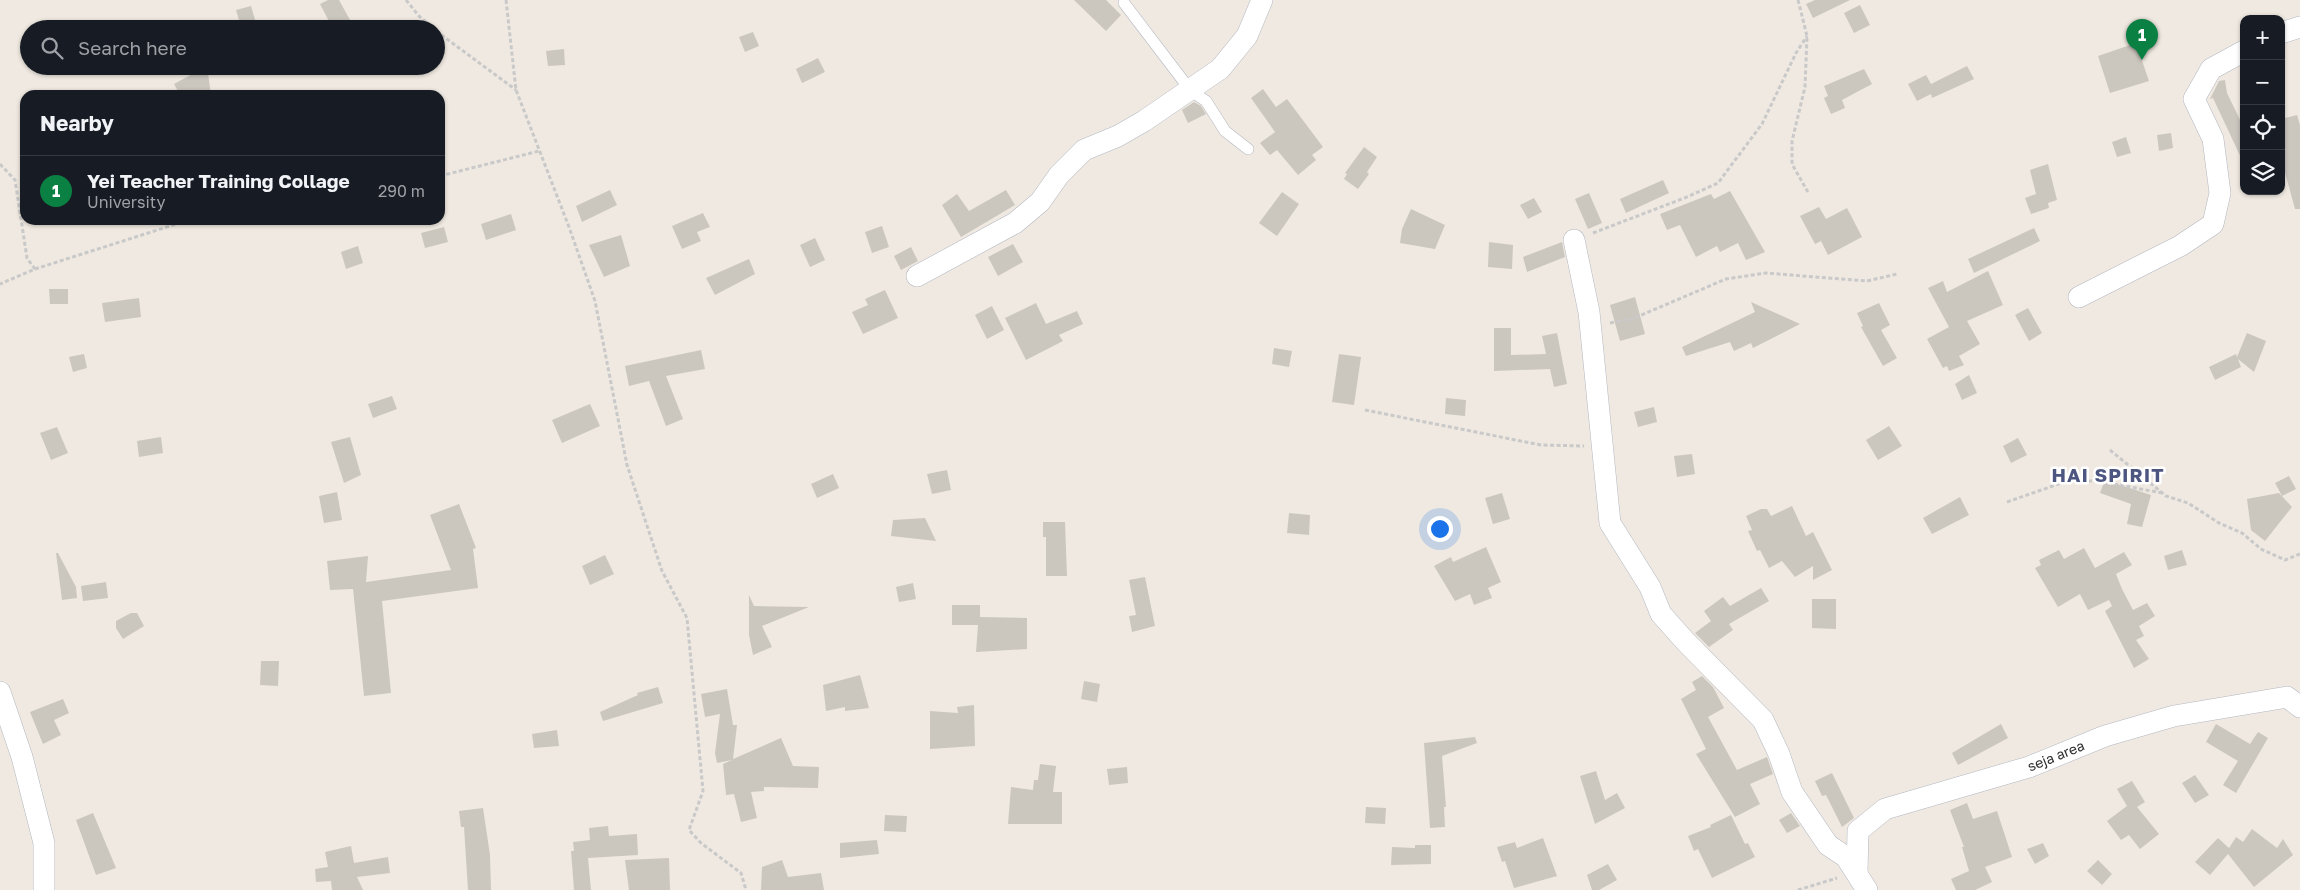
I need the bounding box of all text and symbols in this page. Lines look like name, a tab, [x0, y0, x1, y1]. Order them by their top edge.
map controls	[2240, 15, 2285, 195]
button: +	[2240, 15, 2285, 60]
pin: 1	[2126, 19, 2158, 60]
search box	[20, 20, 445, 75]
icon: search	[38, 34, 66, 62]
text: Search here	[78, 36, 187, 59]
button: −	[2240, 60, 2285, 105]
button: locate	[2240, 105, 2285, 150]
text: Nearby	[40, 110, 114, 136]
button: layers	[2240, 150, 2285, 195]
text: Yei Teacher Training Collage	[87, 169, 350, 192]
text: 1	[52, 181, 60, 201]
text: 290 m	[378, 181, 425, 201]
text: University	[87, 192, 165, 212]
district label: HAI SPIRIT	[2051, 463, 2165, 486]
your location	[1427, 516, 1453, 542]
street label: seja area	[2025, 736, 2087, 775]

